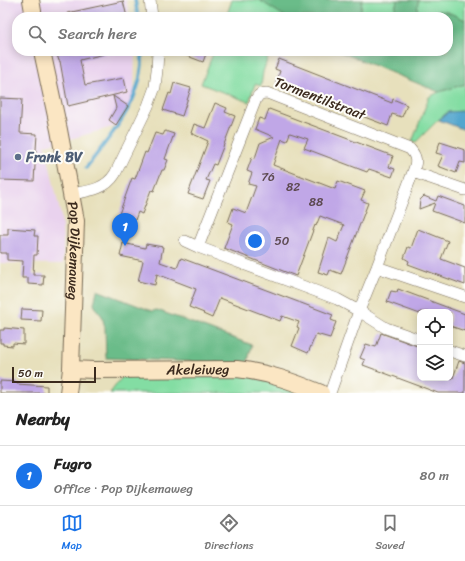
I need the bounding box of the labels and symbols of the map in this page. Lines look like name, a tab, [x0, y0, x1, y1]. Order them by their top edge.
street label: Tormentilstraat	[270, 70, 370, 128]
place label: Frank BV	[25, 145, 83, 170]
marker: Frank BV	[13, 152, 23, 162]
house number: 76	[261, 166, 275, 188]
house number: 82	[286, 176, 300, 198]
house number: 88	[309, 191, 323, 213]
street label: Pop Dijkemaweg	[60, 199, 88, 301]
pin: 1	[112, 213, 138, 246]
house number: 50	[275, 230, 290, 252]
your location	[245, 231, 265, 251]
street label: Akeleiweg	[165, 357, 230, 382]
scale bar	[12, 365, 96, 384]

